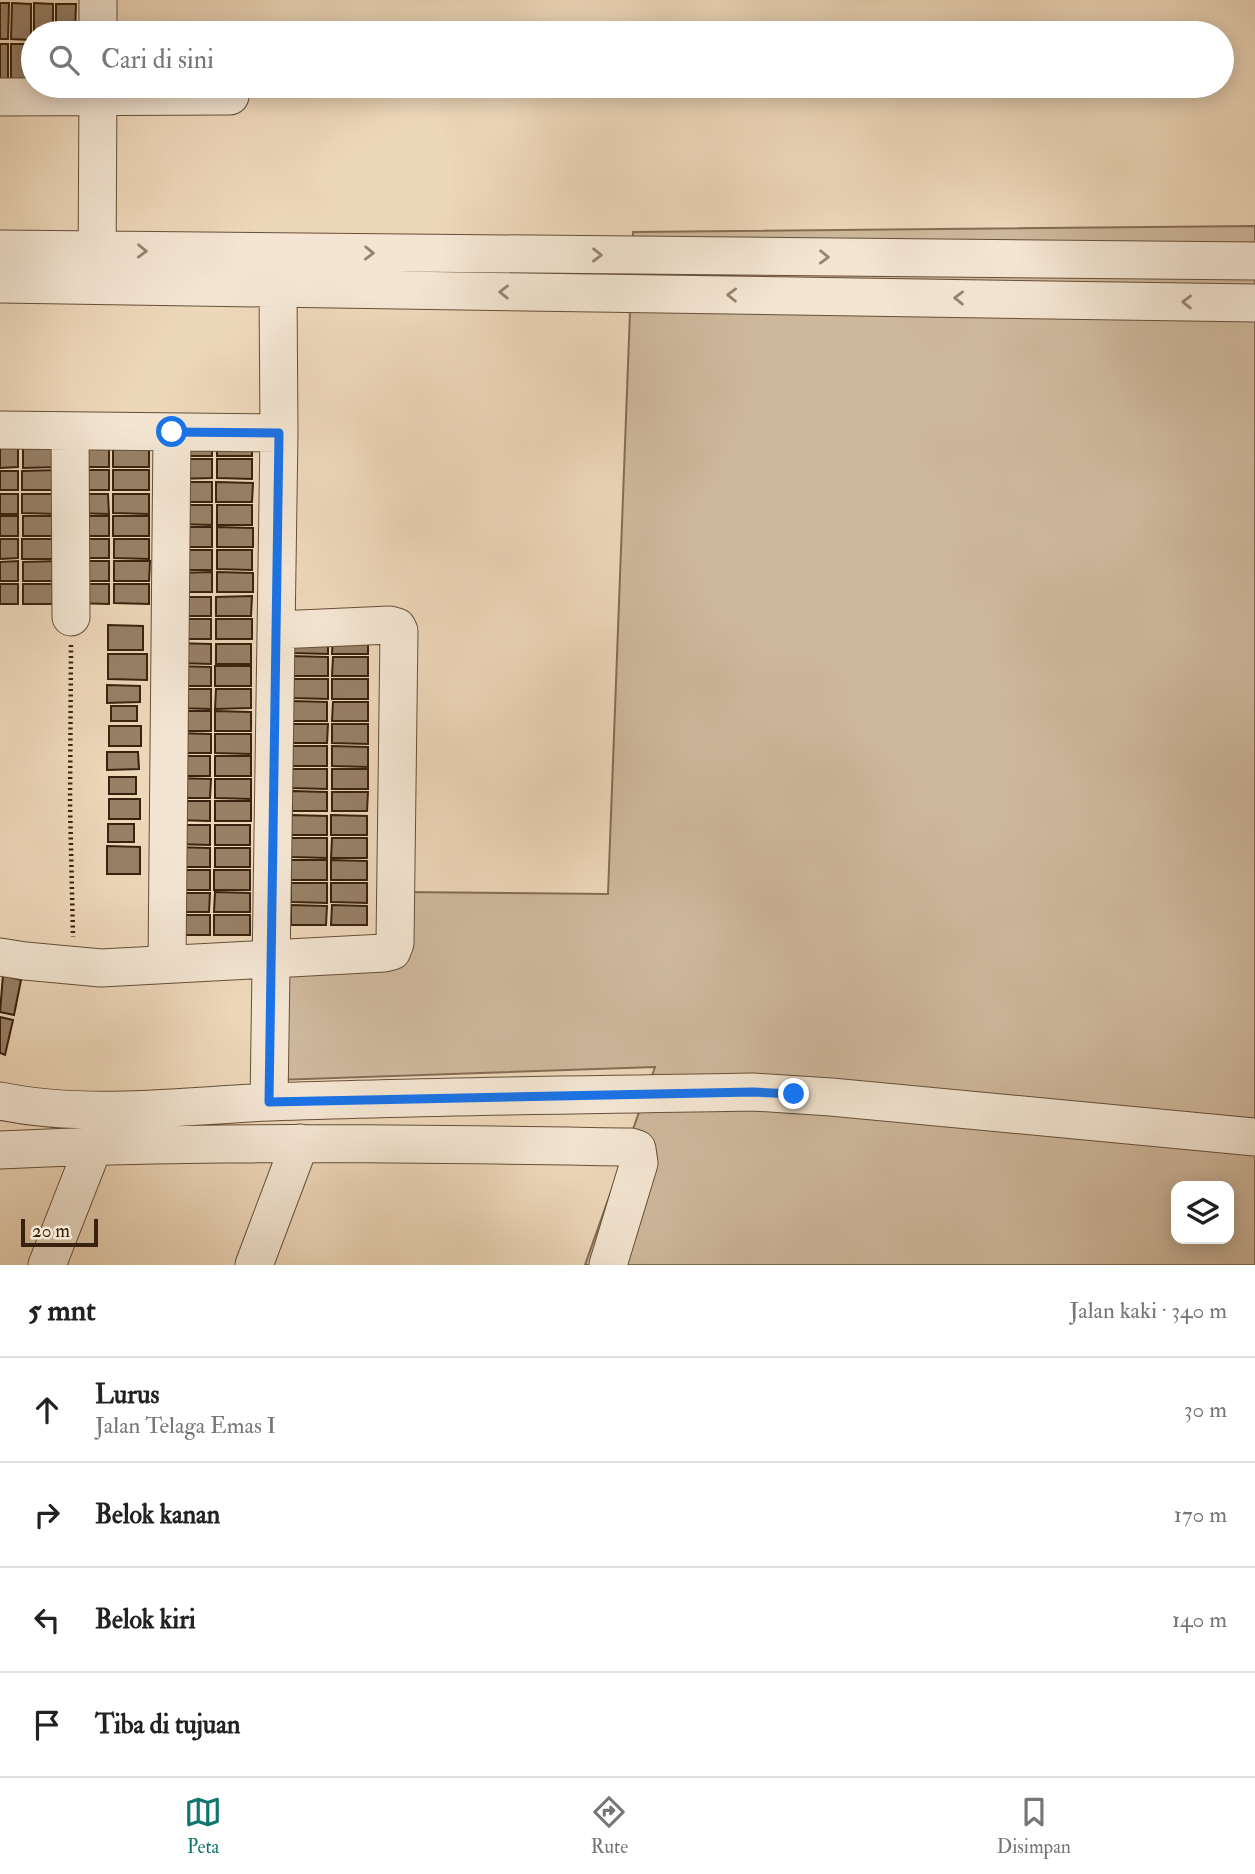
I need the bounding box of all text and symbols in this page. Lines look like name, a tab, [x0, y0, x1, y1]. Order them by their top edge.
search box	[21, 21, 1234, 98]
icon: search	[45, 41, 83, 79]
text: Cari di sini	[101, 44, 214, 76]
one-way arrow	[137, 243, 147, 259]
one-way arrow	[364, 245, 375, 261]
one-way arrow	[592, 247, 602, 263]
one-way arrow	[819, 249, 830, 265]
one-way arrow	[499, 284, 509, 300]
one-way arrow	[726, 287, 737, 303]
one-way arrow	[954, 291, 965, 306]
one-way arrow	[1181, 294, 1192, 310]
route start	[156, 416, 187, 447]
route end	[778, 1078, 809, 1109]
map controls	[1171, 1181, 1234, 1244]
button: layers	[1171, 1181, 1234, 1244]
scale bar	[21, 1216, 98, 1248]
text: 20 m	[32, 1219, 70, 1243]
text: 5 mnt	[28, 1292, 96, 1329]
text: Jalan kaki · 340 m	[1069, 1296, 1227, 1325]
text: Lurus	[95, 1379, 159, 1411]
icon: ahead	[28, 1391, 66, 1429]
text: 30 m	[1184, 1395, 1227, 1424]
text: Jalan Telaga Emas I	[95, 1411, 276, 1440]
icon: right	[28, 1496, 66, 1534]
text: Belok kanan	[95, 1499, 220, 1531]
text: 170 m	[1174, 1500, 1227, 1529]
icon: left	[28, 1601, 66, 1639]
text: Belok kiri	[95, 1604, 196, 1636]
text: 140 m	[1172, 1605, 1227, 1634]
icon: arrive	[28, 1706, 66, 1744]
text: Tiba di tujuan	[95, 1709, 240, 1741]
tab: Peta	[184, 1793, 222, 1859]
tab: Rute	[590, 1793, 628, 1859]
tab: Disimpan	[997, 1793, 1071, 1859]

